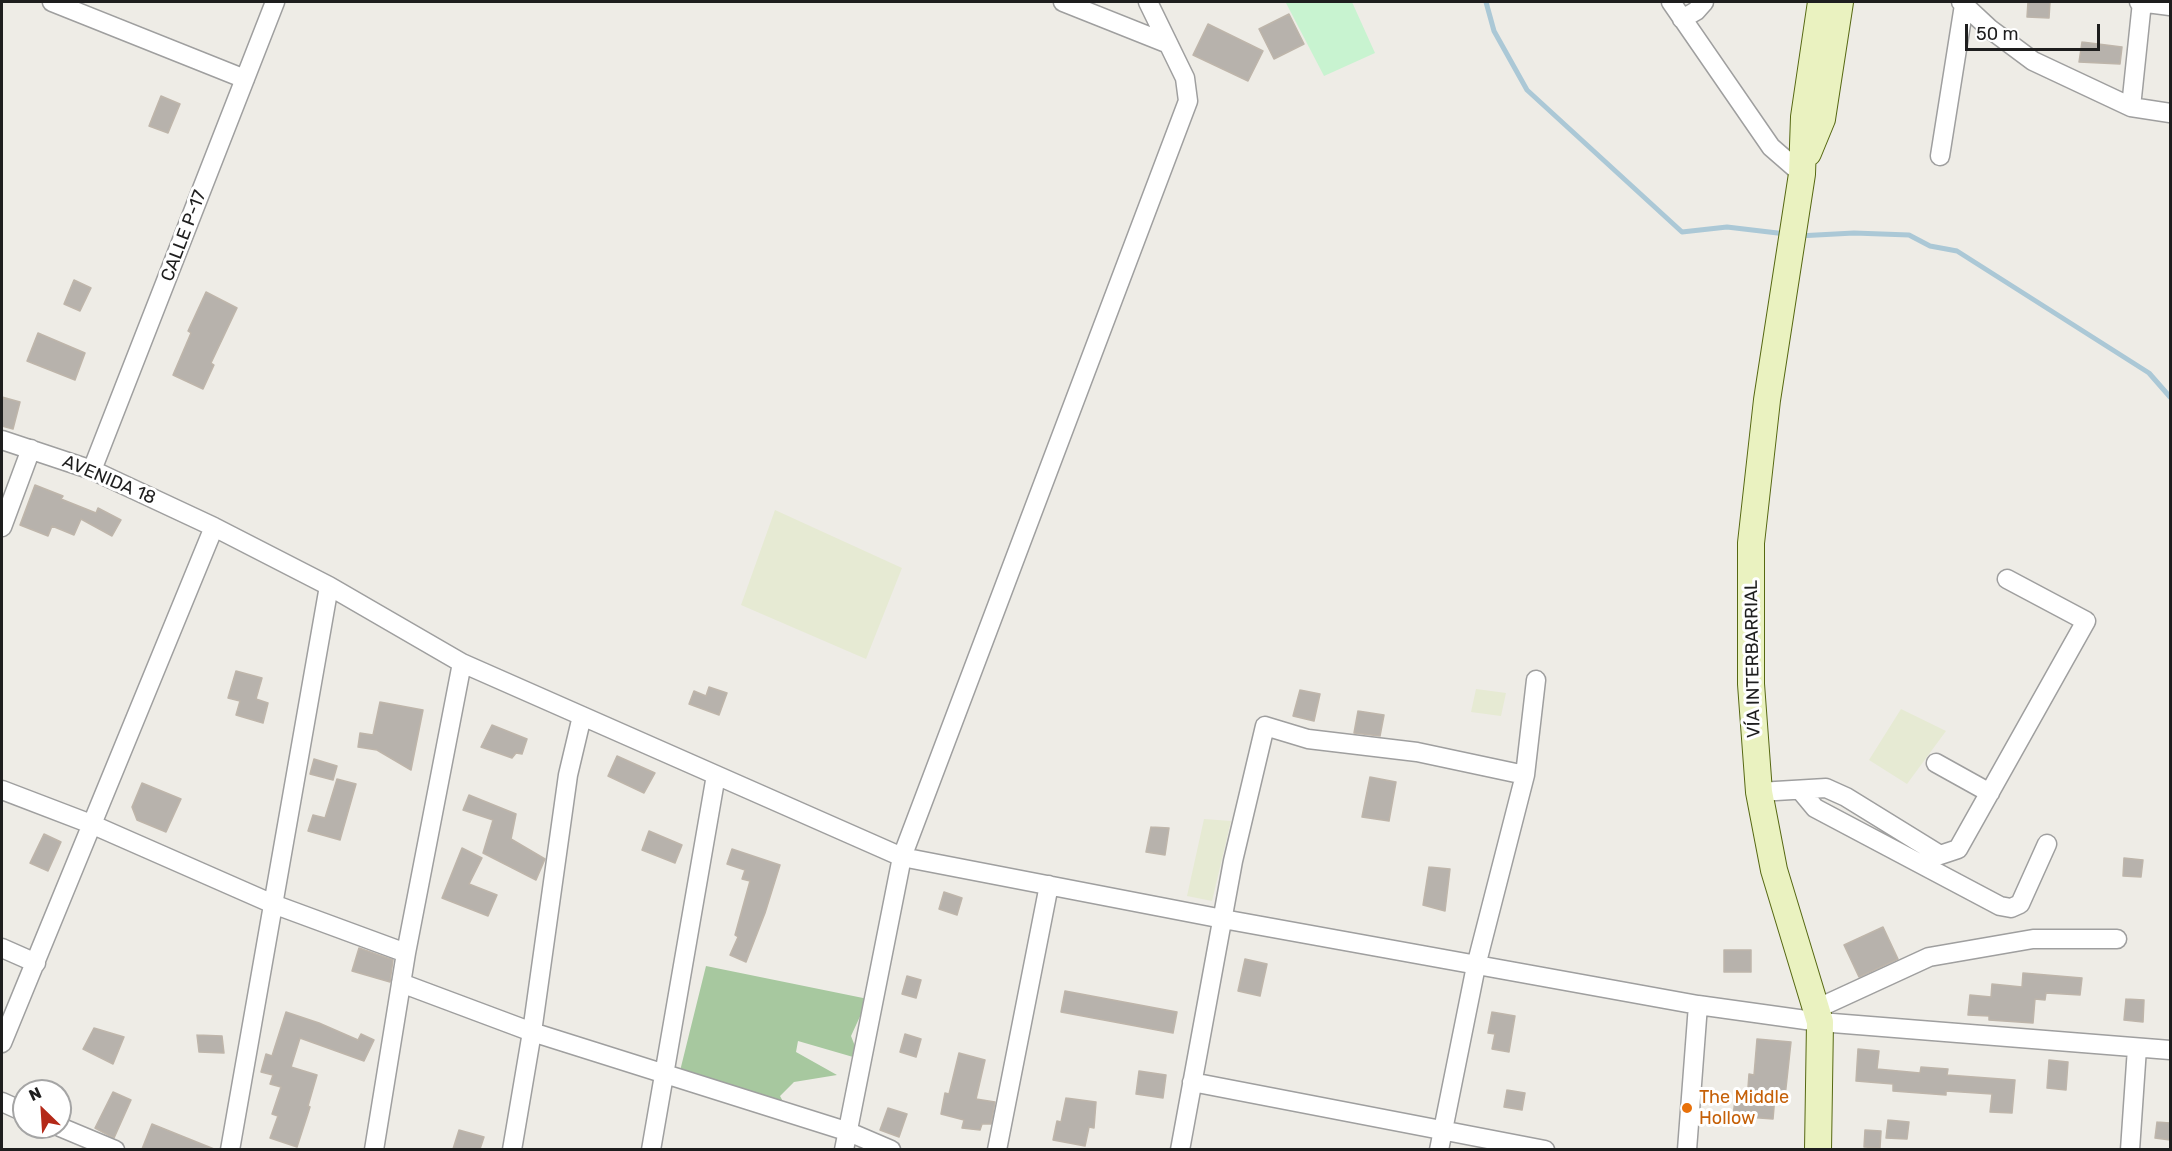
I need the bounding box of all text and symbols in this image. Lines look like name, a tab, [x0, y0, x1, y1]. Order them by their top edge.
scale bar	[1968, 12, 2103, 50]
text: 50 m	[1976, 23, 2019, 45]
street label: CALLE P-17	[157, 187, 211, 285]
street label: AVENIDA 18	[59, 451, 159, 509]
street label: VÍA INTERBARRIAL	[1741, 580, 1765, 738]
north arrow	[12, 1079, 72, 1139]
text: N	[26, 1083, 44, 1105]
place label: The Middle Hollow	[1699, 1087, 1789, 1130]
marker: The Middle Hollow	[1680, 1101, 1694, 1115]

